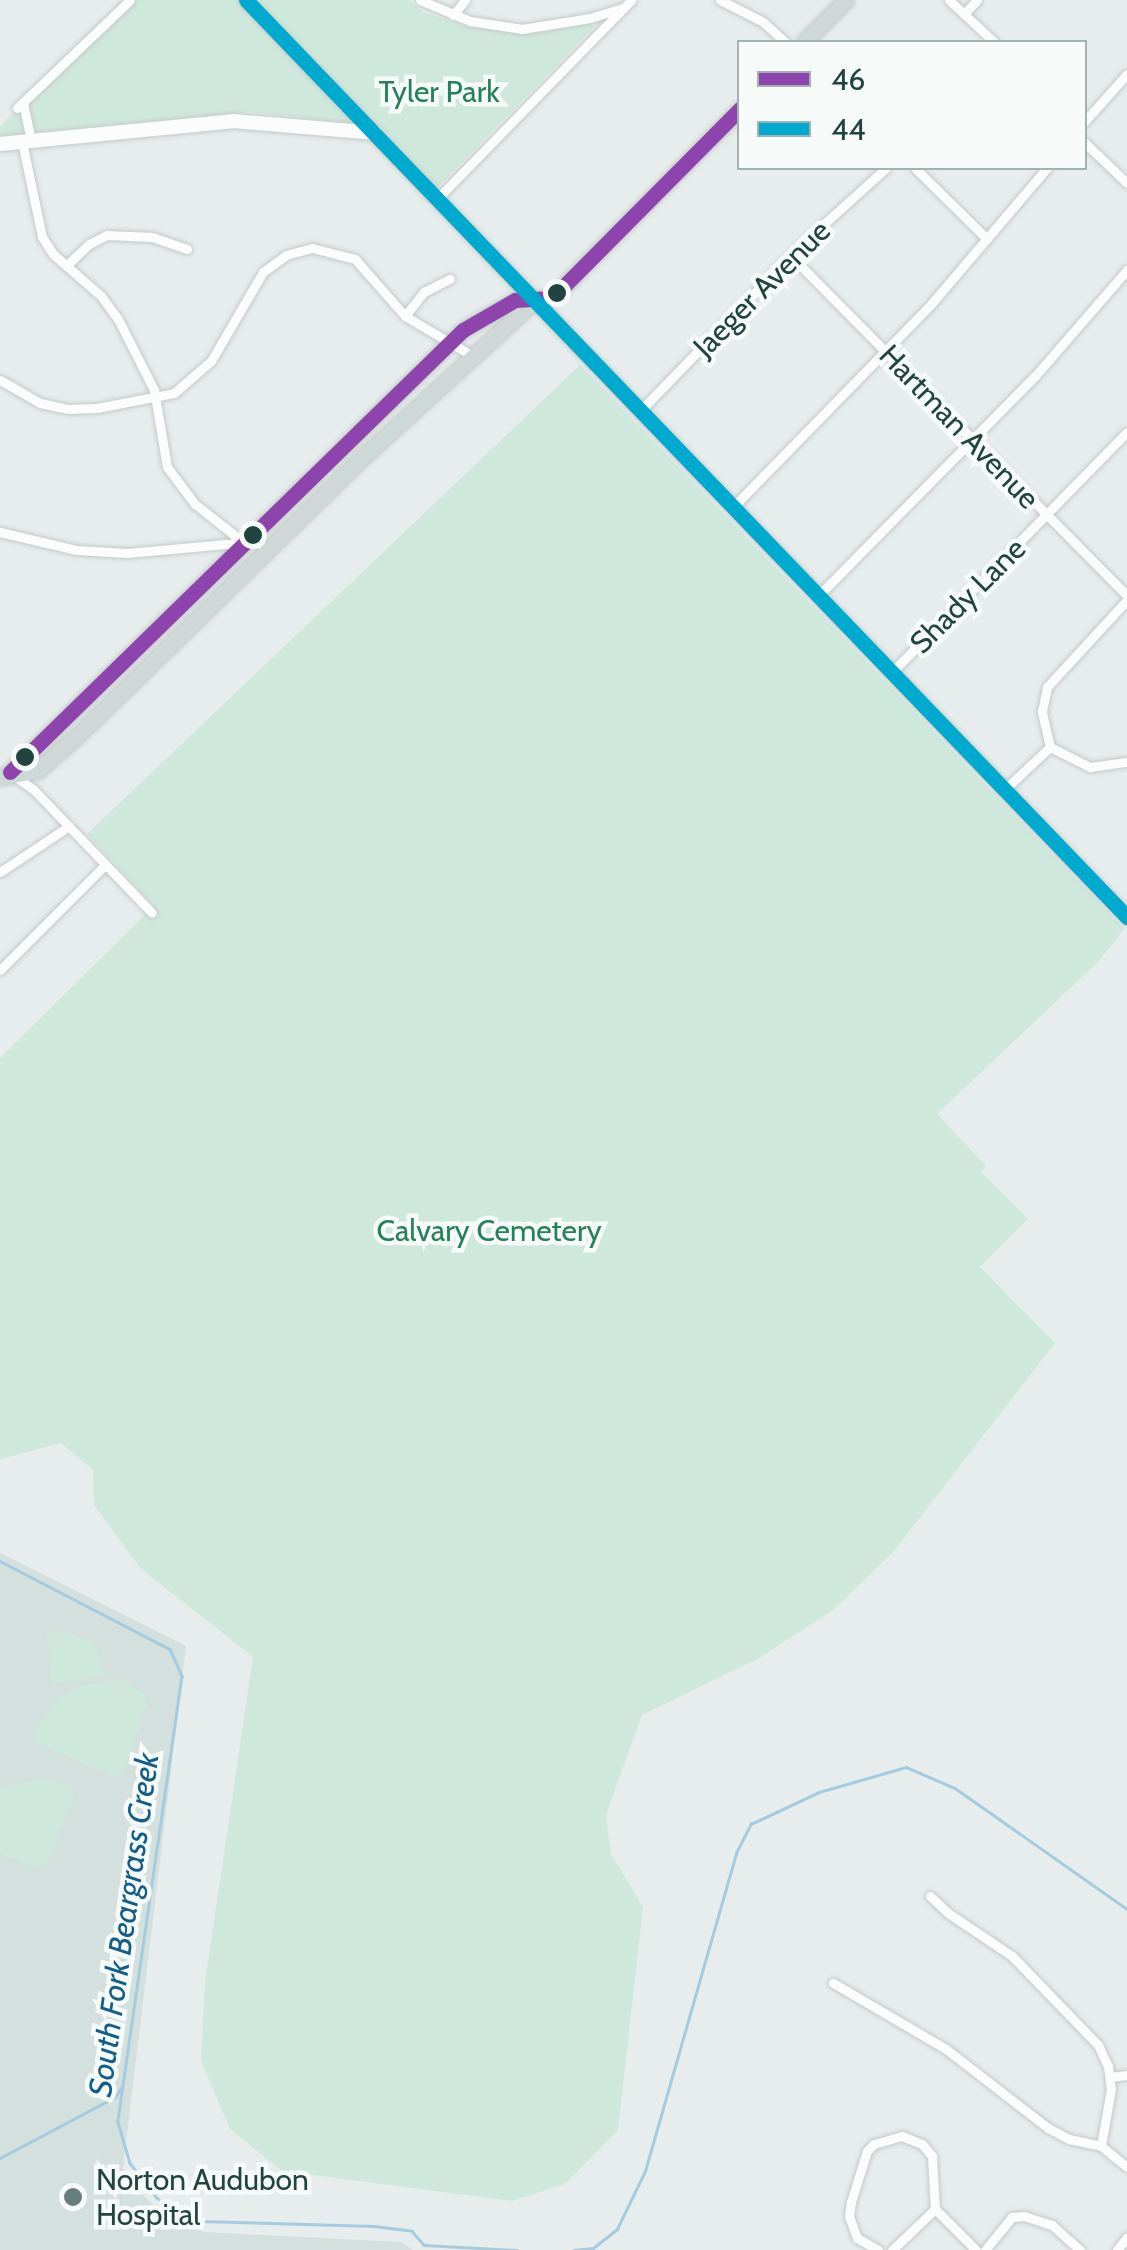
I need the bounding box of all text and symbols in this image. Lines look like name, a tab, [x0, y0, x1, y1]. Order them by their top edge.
legend	[737, 40, 1087, 170]
text: 46	[831, 61, 865, 98]
park label: Tyler Park	[378, 74, 500, 110]
text: 44	[831, 111, 866, 148]
street label: Jaeger Avenue	[686, 213, 838, 365]
unlabelled marker	[547, 283, 567, 303]
street label: Hartman Avenue	[872, 337, 1046, 517]
unlabelled marker	[243, 525, 263, 545]
street label: Shady Lane	[903, 531, 1033, 661]
unlabelled marker	[15, 747, 35, 767]
park label: Calvary Cemetery	[376, 1213, 602, 1249]
water label: South Fork Beargrass Creek	[81, 1751, 167, 2099]
place label: Norton Audubon Hospital	[96, 2162, 309, 2232]
marker: Norton Audubon Hospital	[60, 2184, 86, 2210]

